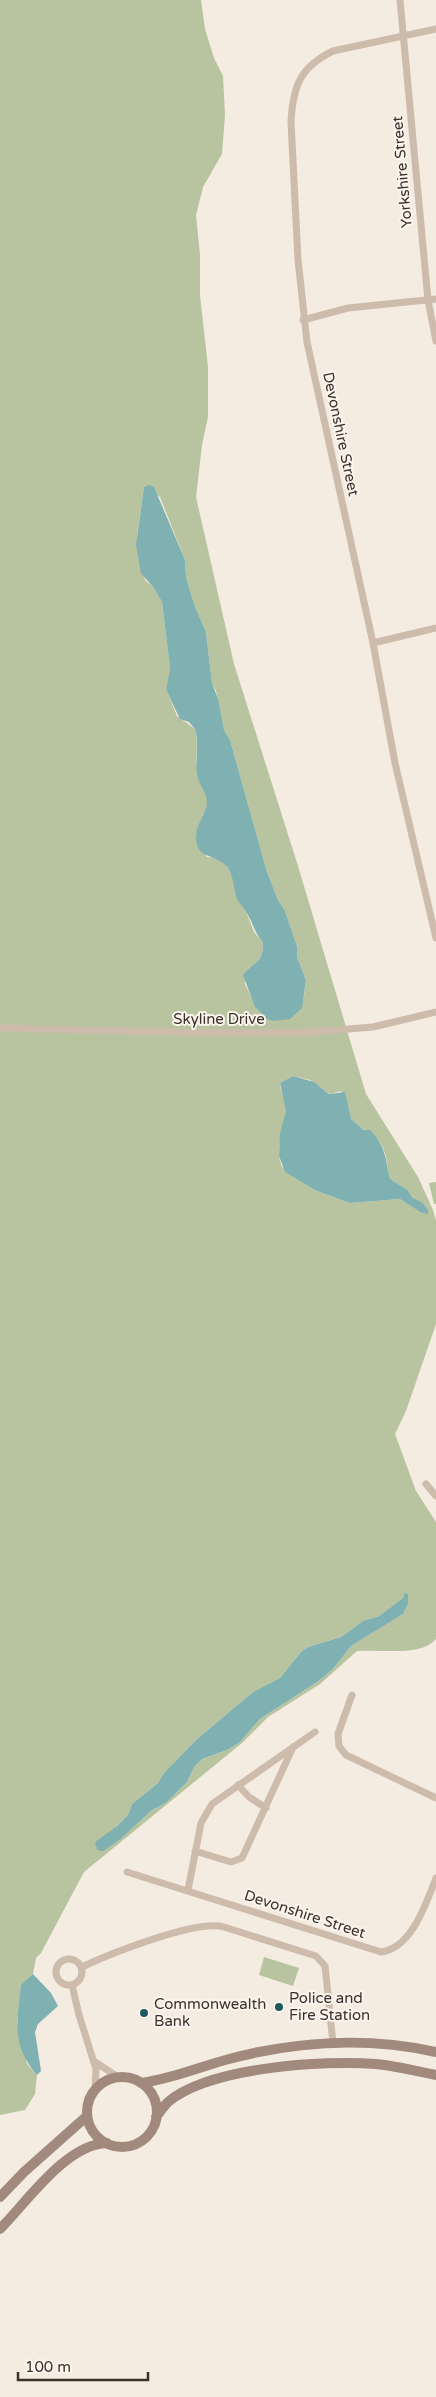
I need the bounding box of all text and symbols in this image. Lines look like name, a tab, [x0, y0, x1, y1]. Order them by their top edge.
street label: Yorkshire Street	[388, 115, 416, 229]
street label: Devonshire Street	[319, 370, 363, 498]
street label: Skyline Drive	[173, 1010, 265, 1028]
street label: Devonshire Street	[242, 1886, 368, 1942]
place label: Police and Fire Station	[289, 1989, 370, 2024]
place label: Commonwealth Bank	[154, 1995, 266, 2030]
marker: Police and Fire Station	[273, 2001, 285, 2013]
marker: Commonwealth Bank	[138, 2007, 150, 2019]
scale bar	[18, 2350, 148, 2382]
text: 100 m	[25, 2358, 71, 2376]

